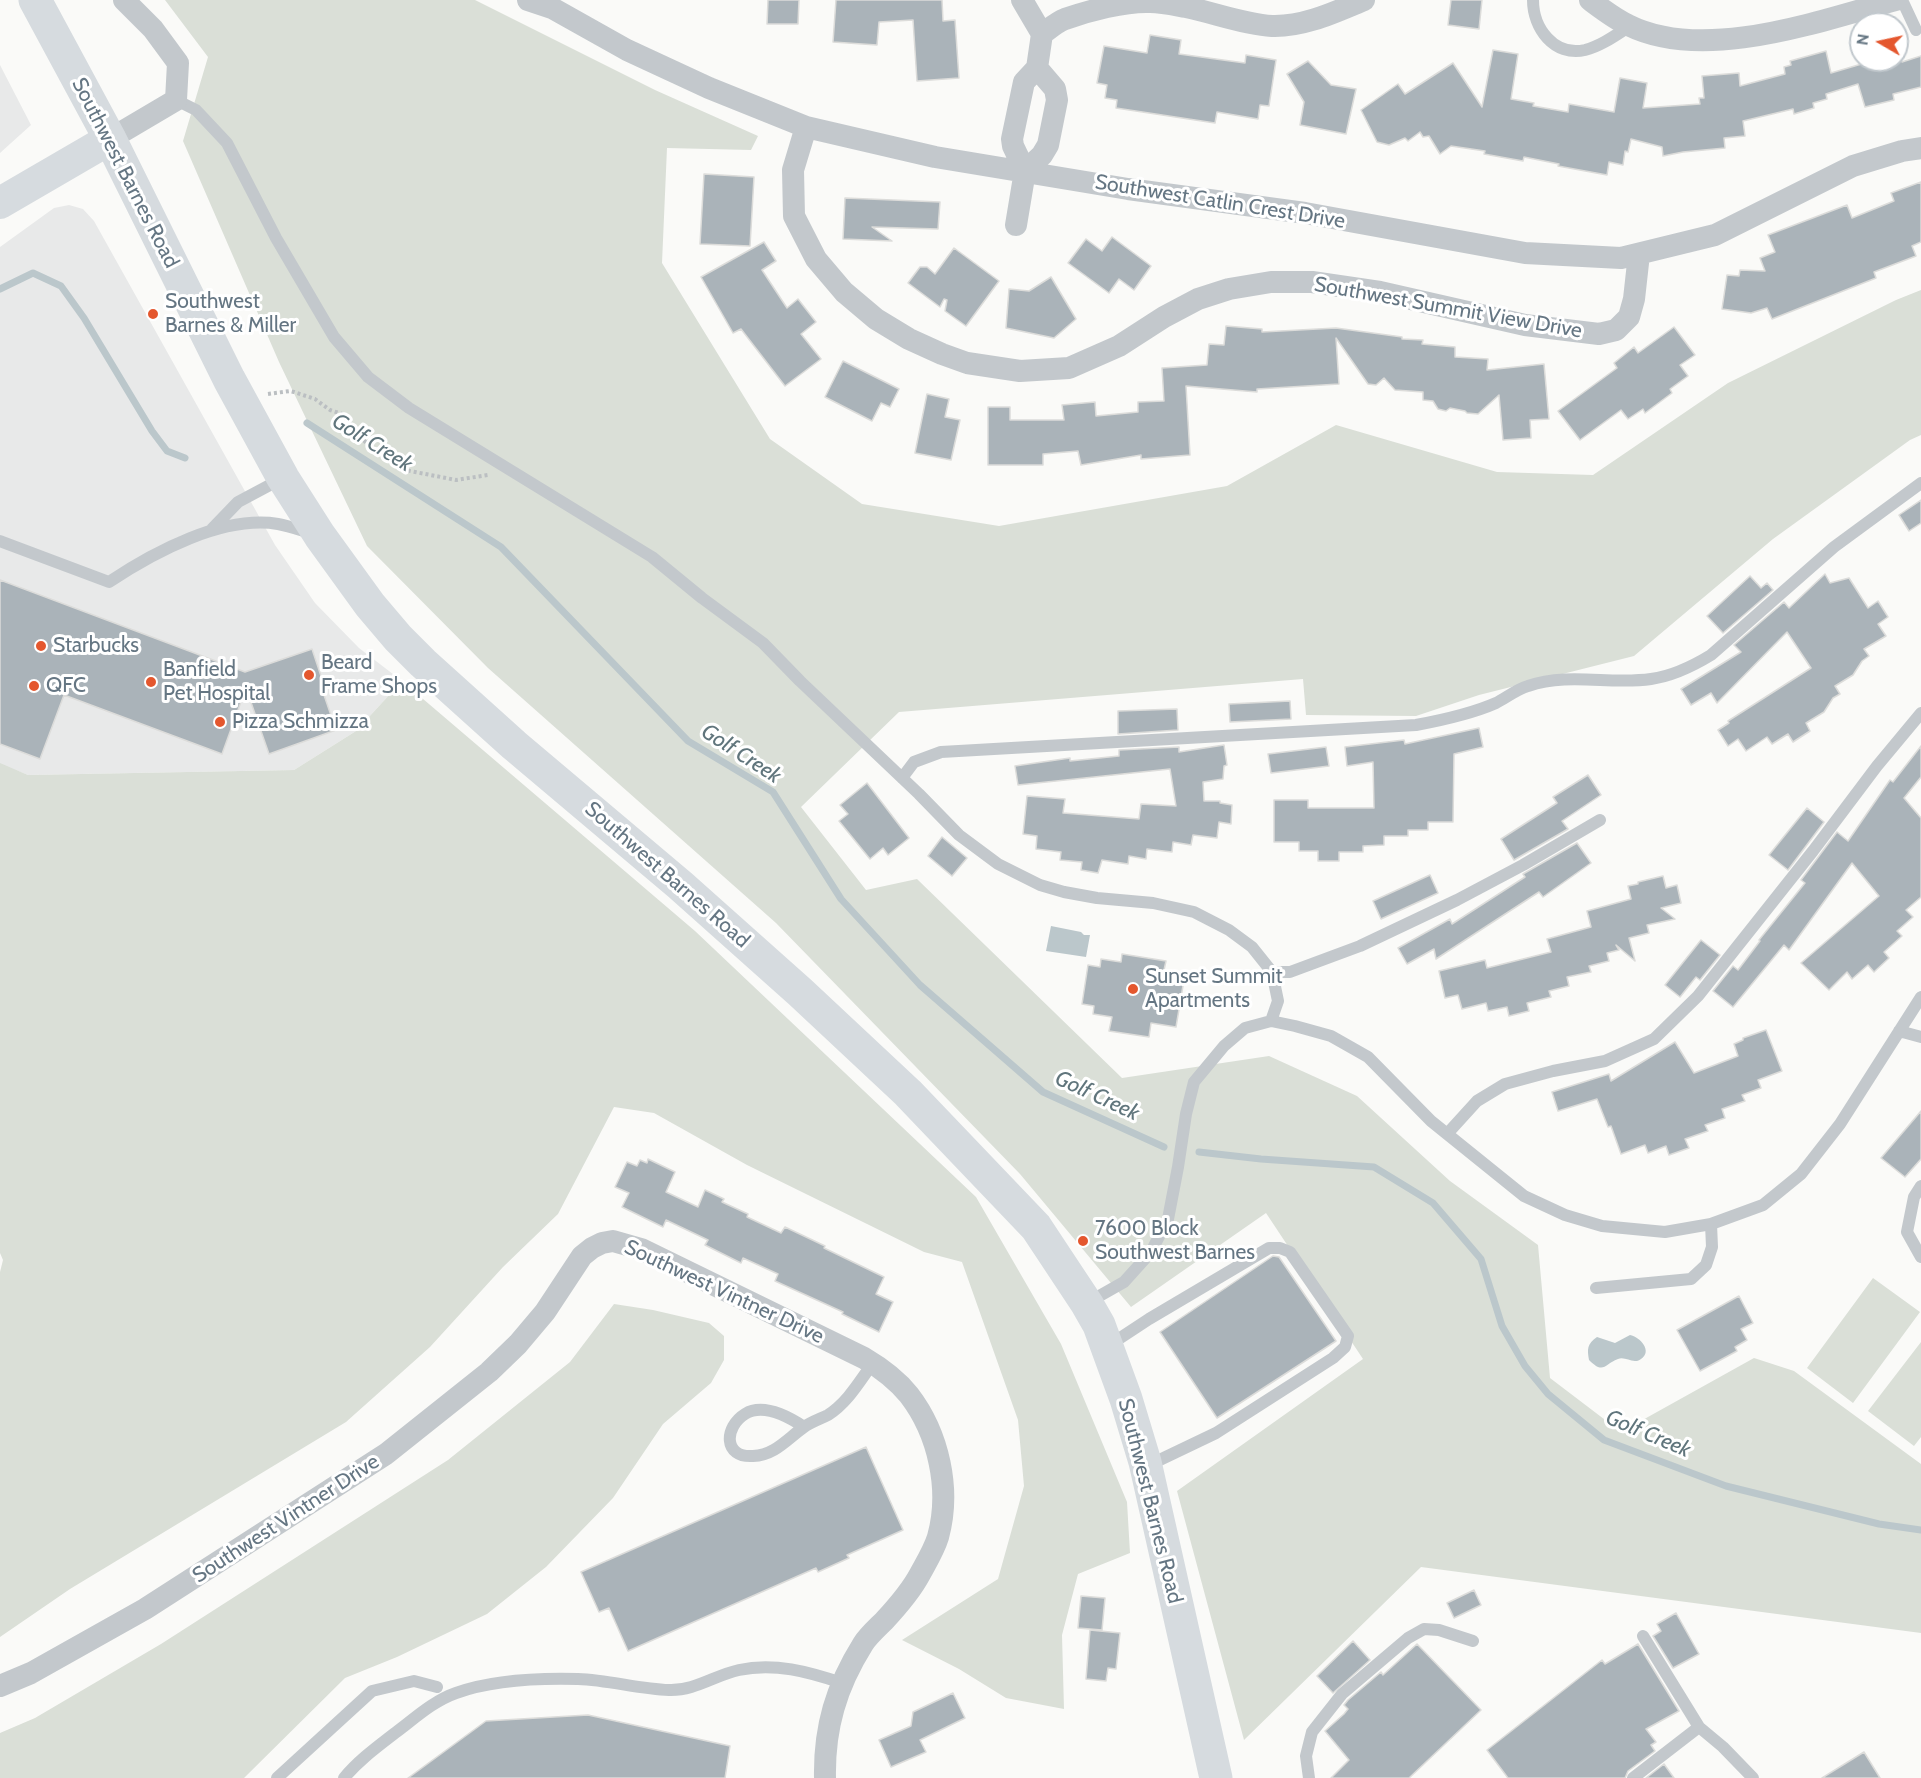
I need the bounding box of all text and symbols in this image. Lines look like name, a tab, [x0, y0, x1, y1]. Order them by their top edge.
north arrow	[1849, 12, 1909, 72]
text: N	[1852, 32, 1873, 46]
street label: Southwest Barnes Road	[66, 74, 184, 272]
street label: Southwest Catlin Crest Drive	[1093, 170, 1347, 234]
street label: Southwest Summit View Drive	[1312, 272, 1584, 344]
place label: Southwest Barnes & Miller	[165, 289, 296, 339]
marker: Southwest Barnes & Miller	[146, 307, 160, 321]
water label: Golf Creek	[327, 408, 417, 478]
place label: Starbucks	[53, 633, 139, 659]
marker: Starbucks	[34, 639, 48, 653]
place label: Beard Frame Shops	[321, 650, 437, 700]
place label: Banfield Pet Hospital	[163, 657, 270, 707]
marker: Beard Frame Shops	[302, 668, 316, 682]
place label: QFC	[46, 673, 86, 699]
marker: Banfield Pet Hospital	[144, 675, 158, 689]
marker: QFC	[27, 679, 41, 693]
place label: Pizza Schmizza	[232, 709, 369, 735]
marker: Pizza Schmizza	[213, 715, 227, 729]
water label: Golf Creek	[696, 718, 786, 790]
street label: Southwest Barnes Road	[579, 797, 755, 953]
place label: Sunset Summit Apartments	[1145, 964, 1283, 1014]
marker: Sunset Summit Apartments	[1126, 982, 1140, 996]
water label: Golf Creek	[1051, 1065, 1143, 1127]
place label: 7600 Block Southwest Barnes	[1095, 1216, 1255, 1266]
marker: 7600 Block Southwest Barnes	[1076, 1234, 1090, 1248]
street label: Southwest Vintner Drive	[620, 1235, 828, 1349]
street label: Southwest Barnes Road	[1112, 1396, 1188, 1606]
water label: Golf Creek	[1602, 1404, 1694, 1464]
street label: Southwest Vintner Drive	[188, 1449, 384, 1589]

